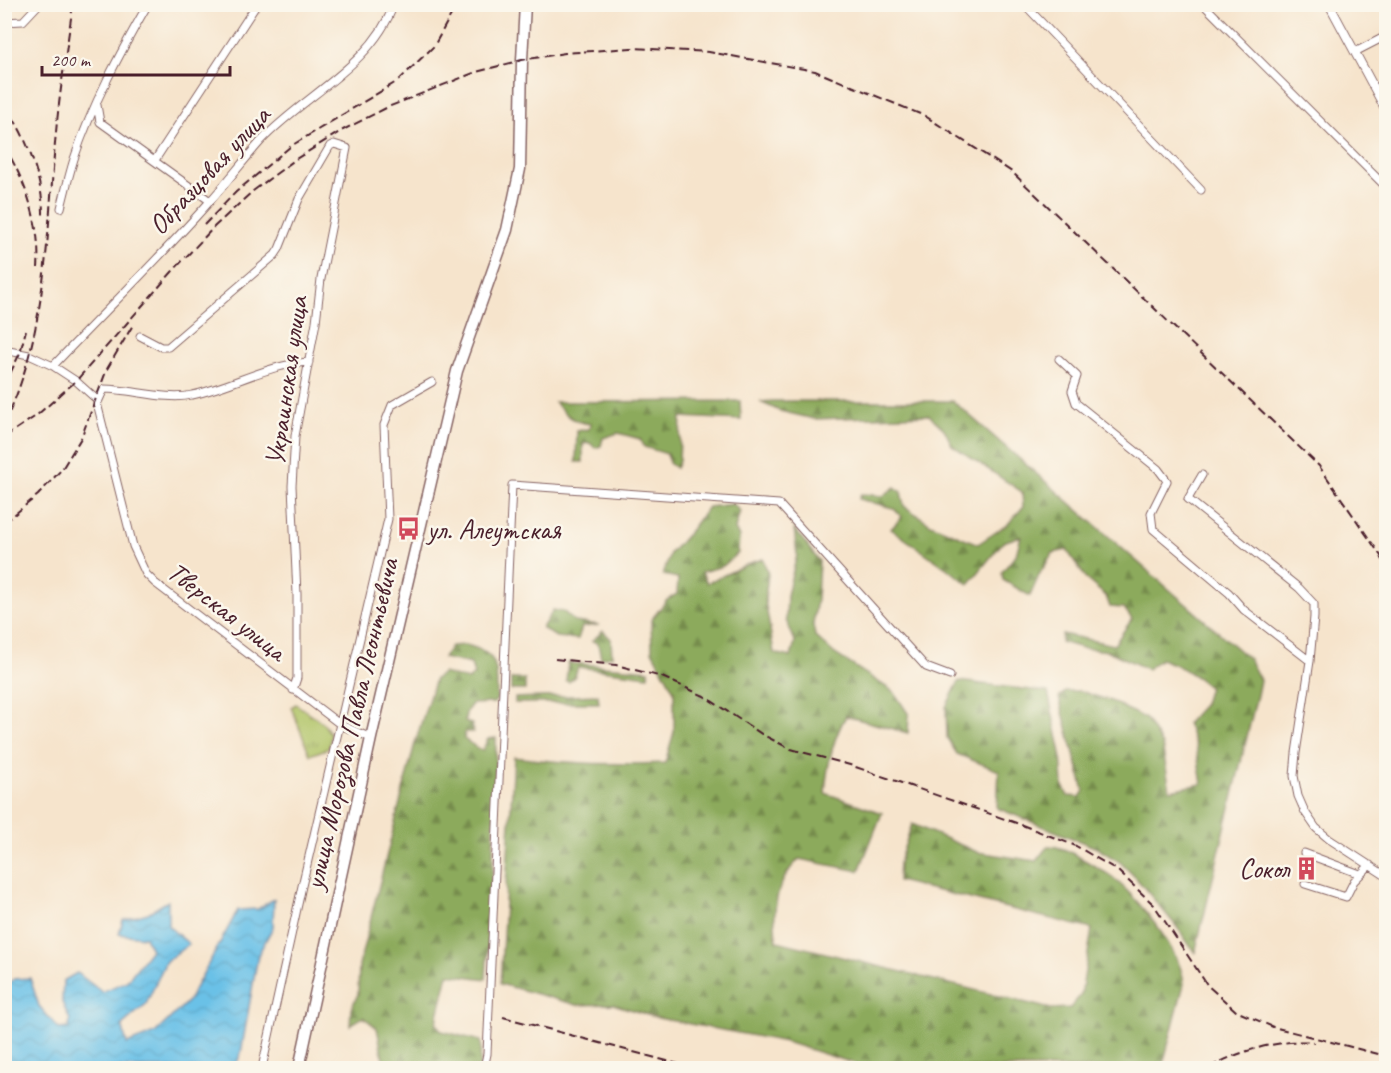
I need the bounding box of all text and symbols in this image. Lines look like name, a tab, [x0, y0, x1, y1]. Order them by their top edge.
scale bar	[42, 39, 230, 77]
text: 200 m	[51, 49, 92, 71]
street label: Образцовая улица	[140, 97, 279, 242]
street label: Украинская улица	[257, 292, 315, 468]
place label: ул. Алеутская	[425, 512, 562, 547]
bus stop icon: ул. Алеутская	[396, 516, 422, 542]
street label: улица Морозова Павла Леонтьевича	[295, 553, 407, 895]
street label: Тверская улица	[161, 554, 295, 670]
place label: Сокол	[1239, 851, 1291, 886]
building icon: Сокол	[1294, 855, 1320, 881]

